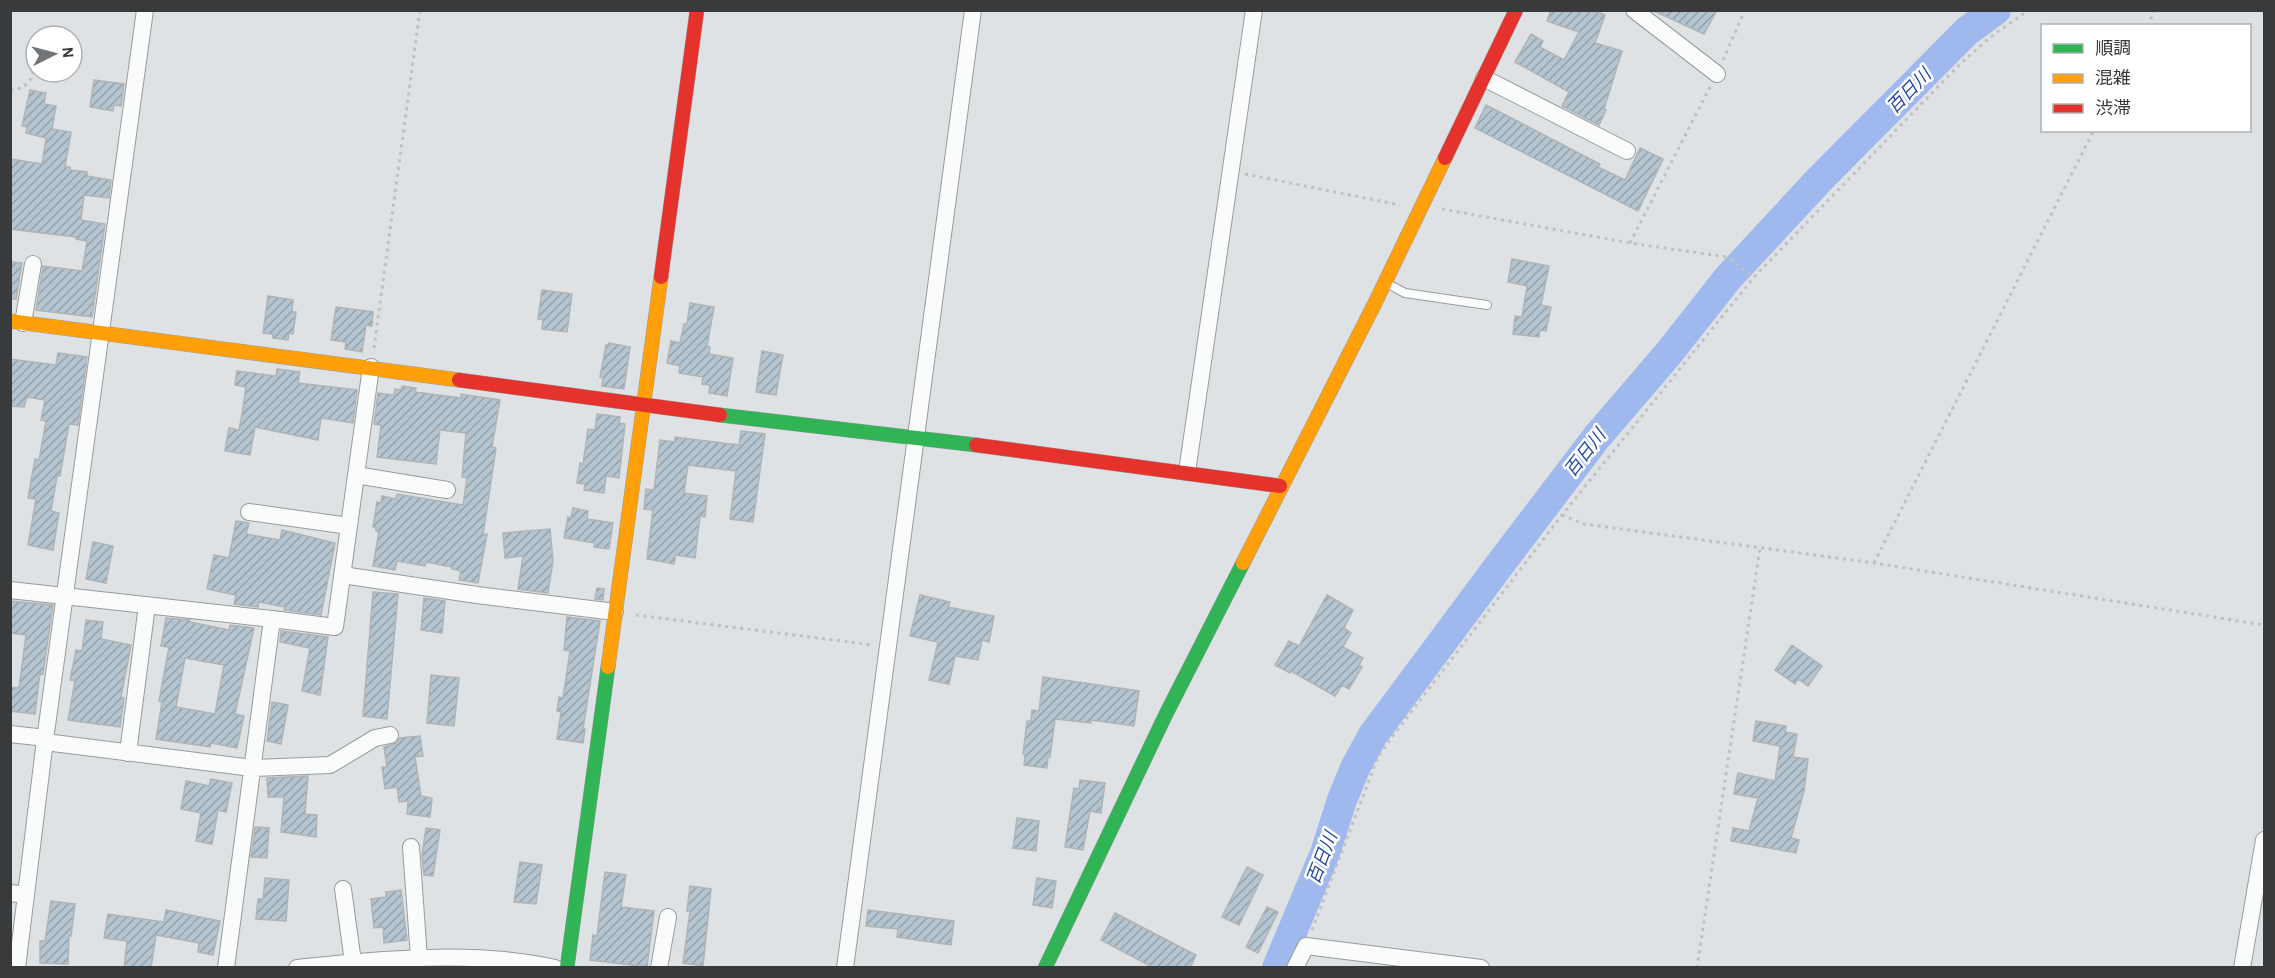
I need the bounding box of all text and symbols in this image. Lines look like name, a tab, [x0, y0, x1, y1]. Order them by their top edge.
north arrow	[24, 24, 84, 84]
legend	[2041, 24, 2251, 132]
text: 順調	[2095, 40, 2131, 58]
text: N	[59, 46, 76, 59]
water label: 百日川	[1884, 64, 1936, 117]
text: 混雑	[2095, 68, 2131, 88]
text: 渋滞	[2095, 99, 2131, 118]
water label: 百日川	[1561, 425, 1611, 480]
water label: 百日川	[1304, 828, 1342, 887]

